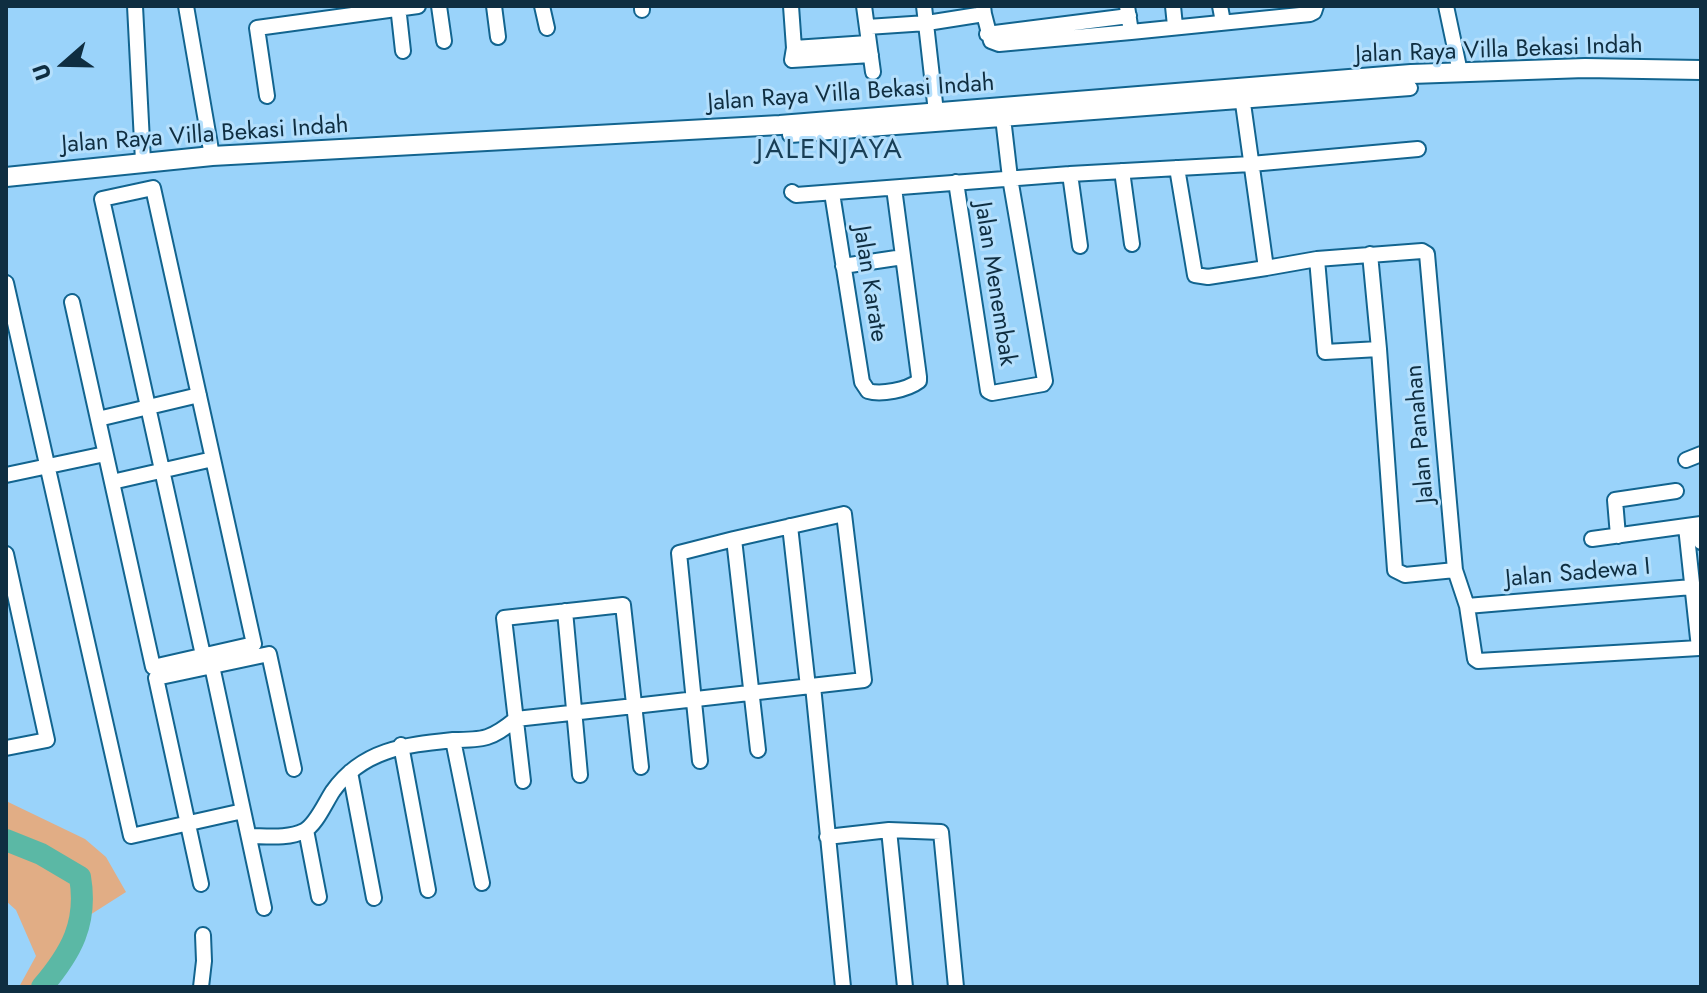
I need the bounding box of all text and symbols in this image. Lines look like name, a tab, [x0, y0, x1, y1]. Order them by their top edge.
north arrow	[24, 24, 104, 104]
street label: Jalan Raya Villa Bekasi Indah	[1355, 32, 1643, 70]
text: U	[24, 59, 59, 85]
street label: Jalan Raya Villa Bekasi Indah	[707, 70, 995, 118]
street label: Jalan Raya Villa Bekasi Indah	[61, 112, 349, 160]
district label: JALENJAYA	[756, 134, 904, 168]
street label: Jalan Menembak	[967, 200, 1021, 368]
street label: Jalan Karate	[846, 224, 892, 344]
street label: Jalan Panahan	[1401, 363, 1441, 505]
street label: Jalan Sadewa I	[1504, 553, 1652, 595]

